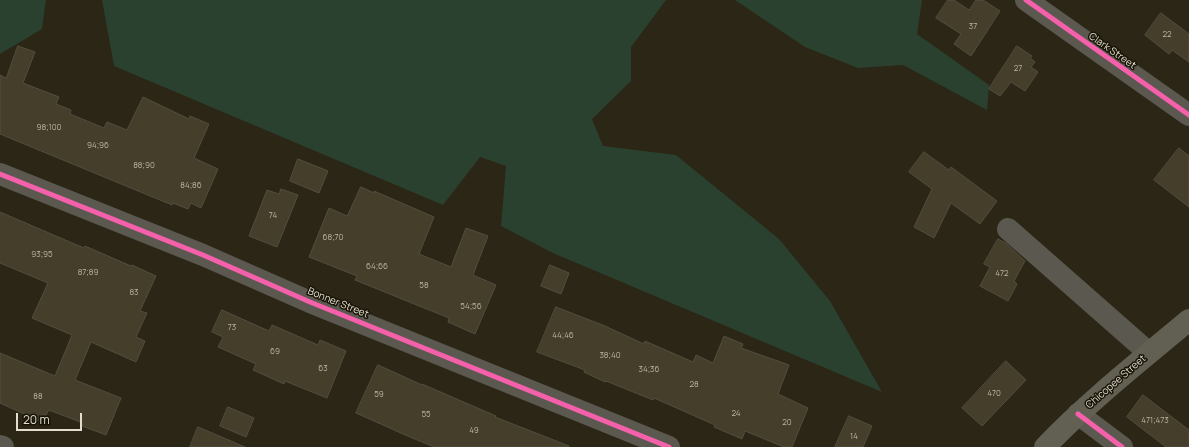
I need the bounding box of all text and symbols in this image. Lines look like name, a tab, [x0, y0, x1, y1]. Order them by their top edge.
house number: 37	[969, 22, 977, 32]
street label: Clark Street	[1086, 30, 1138, 72]
house number: 22	[1162, 30, 1172, 40]
house number: 27	[1014, 64, 1022, 74]
house number: 98;100	[37, 123, 61, 133]
house number: 94;96	[87, 141, 109, 151]
house number: 88;90	[133, 161, 155, 171]
house number: 84;86	[180, 181, 202, 191]
house number: 74	[269, 211, 277, 221]
house number: 68;70	[323, 233, 343, 243]
house number: 93;95	[31, 250, 53, 260]
house number: 64;66	[366, 262, 388, 272]
house number: 87;89	[78, 268, 98, 278]
house number: 472	[995, 269, 1009, 279]
house number: 58	[419, 281, 429, 291]
street label: Bonner Street	[306, 285, 370, 321]
house number: 83	[129, 288, 139, 298]
house number: 54;56	[460, 302, 482, 312]
house number: 73	[228, 323, 236, 333]
house number: 44;46	[552, 331, 574, 341]
house number: 69	[270, 347, 280, 357]
house number: 38;40	[599, 351, 621, 361]
street label: Chicopee Street	[1083, 353, 1149, 411]
house number: 63	[318, 364, 328, 374]
house number: 34;36	[639, 365, 659, 375]
house number: 28	[689, 380, 699, 390]
house number: 470	[987, 389, 1001, 399]
house number: 59	[374, 390, 384, 400]
house number: 88	[33, 392, 43, 402]
scale bar	[18, 405, 84, 431]
house number: 24	[731, 409, 741, 419]
house number: 55	[421, 410, 431, 420]
text: 20 m	[23, 411, 50, 428]
house number: 471;473	[1141, 416, 1169, 426]
house number: 20	[782, 418, 792, 428]
house number: 49	[469, 426, 479, 436]
house number: 14	[850, 432, 858, 442]

